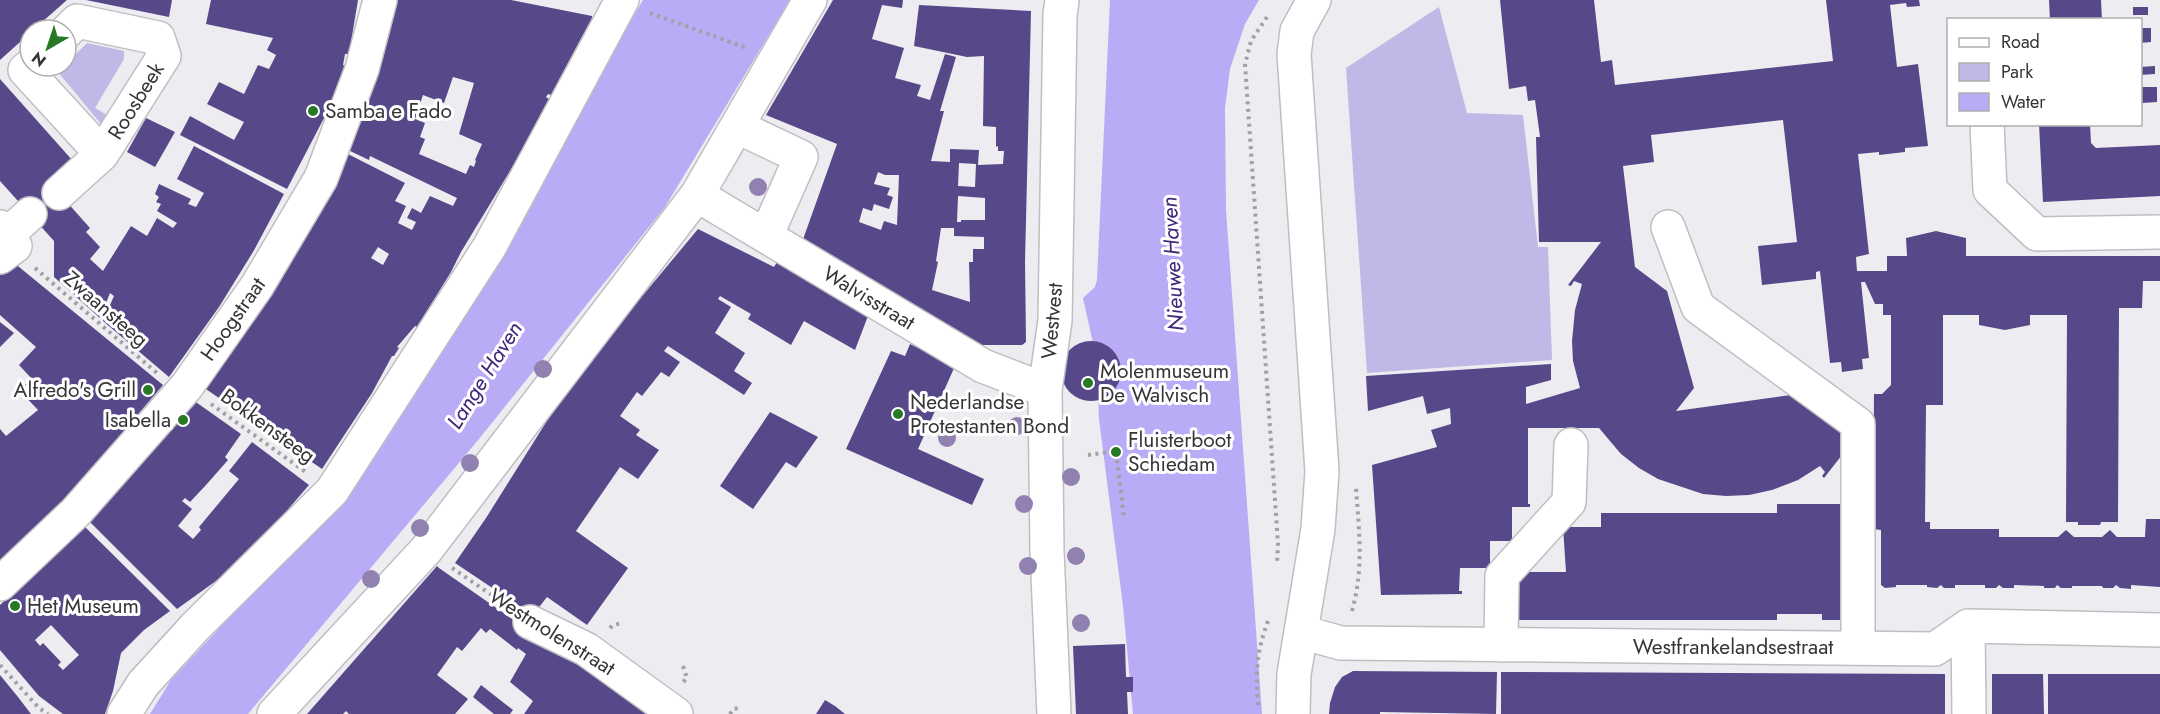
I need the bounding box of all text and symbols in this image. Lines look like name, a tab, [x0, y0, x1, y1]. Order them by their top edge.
north arrow	[18, 18, 78, 78]
legend	[1947, 18, 2142, 126]
text: Road	[2001, 29, 2040, 55]
text: N	[27, 46, 51, 72]
street label: Roosbeek	[100, 56, 172, 145]
text: Park	[2001, 59, 2033, 85]
text: Water	[2001, 89, 2046, 115]
place label: Samba e Fado	[325, 96, 452, 126]
marker: Samba e Fado	[306, 104, 320, 118]
water label: Nieuwe Haven	[1152, 196, 1192, 332]
street label: Walvisstraat	[817, 259, 921, 337]
street label: Zwaansteeg	[57, 264, 155, 354]
street label: Hoogstraat	[193, 271, 273, 367]
street label: Westvest	[1034, 282, 1070, 360]
water label: Lange Haven	[438, 315, 530, 435]
place label: Molenmuseum De Walvisch	[1100, 356, 1229, 410]
place label: Alfredo's Grill	[14, 375, 136, 405]
marker: Molenmuseum De Walvisch	[1081, 376, 1095, 390]
street label: Bokkensteeg	[215, 381, 321, 471]
marker: Alfredo's Grill	[141, 383, 155, 397]
place label: Nederlandse Protestanten Bond	[910, 387, 1069, 441]
place label: Isabella	[105, 405, 171, 435]
marker: Nederlandse Protestanten Bond	[891, 407, 905, 421]
marker: Isabella	[176, 413, 190, 427]
place label: Fluisterboot Schiedam	[1128, 425, 1231, 479]
marker: Fluisterboot Schiedam	[1109, 445, 1123, 459]
street label: Westmolenstraat	[483, 581, 621, 683]
place label: Het Museum	[27, 591, 139, 621]
marker: Het Museum	[8, 599, 22, 613]
street label: Westfrankelandsestraat	[1633, 632, 1833, 662]

